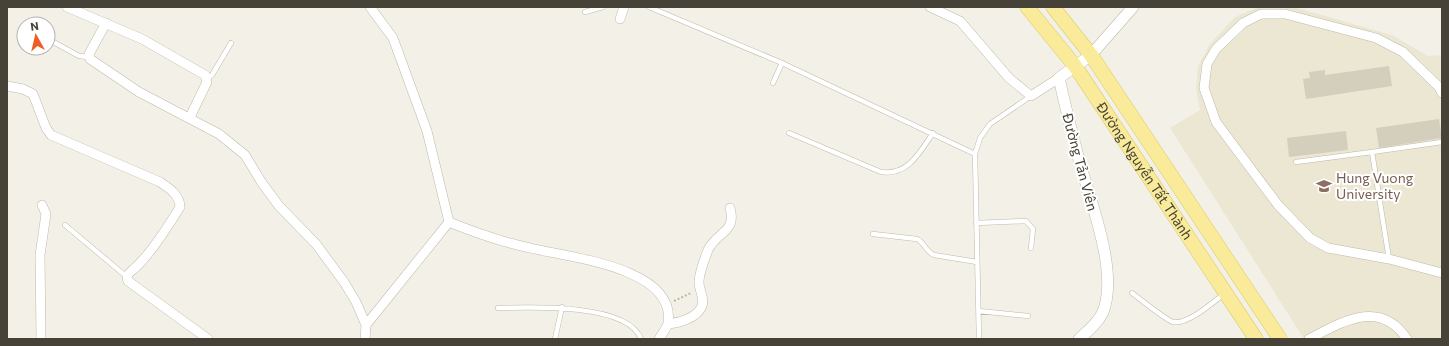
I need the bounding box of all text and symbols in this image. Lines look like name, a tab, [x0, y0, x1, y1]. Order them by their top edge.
north arrow	[16, 16, 56, 56]
text: N	[30, 19, 40, 33]
street label: Đường Nguyễn Tất Thành	[1093, 98, 1197, 243]
street label: Đường Tản Viên	[1059, 110, 1102, 213]
place label: Hung Vuong University	[1336, 169, 1414, 202]
school or university icon: Hung Vuong University	[1315, 177, 1333, 195]

